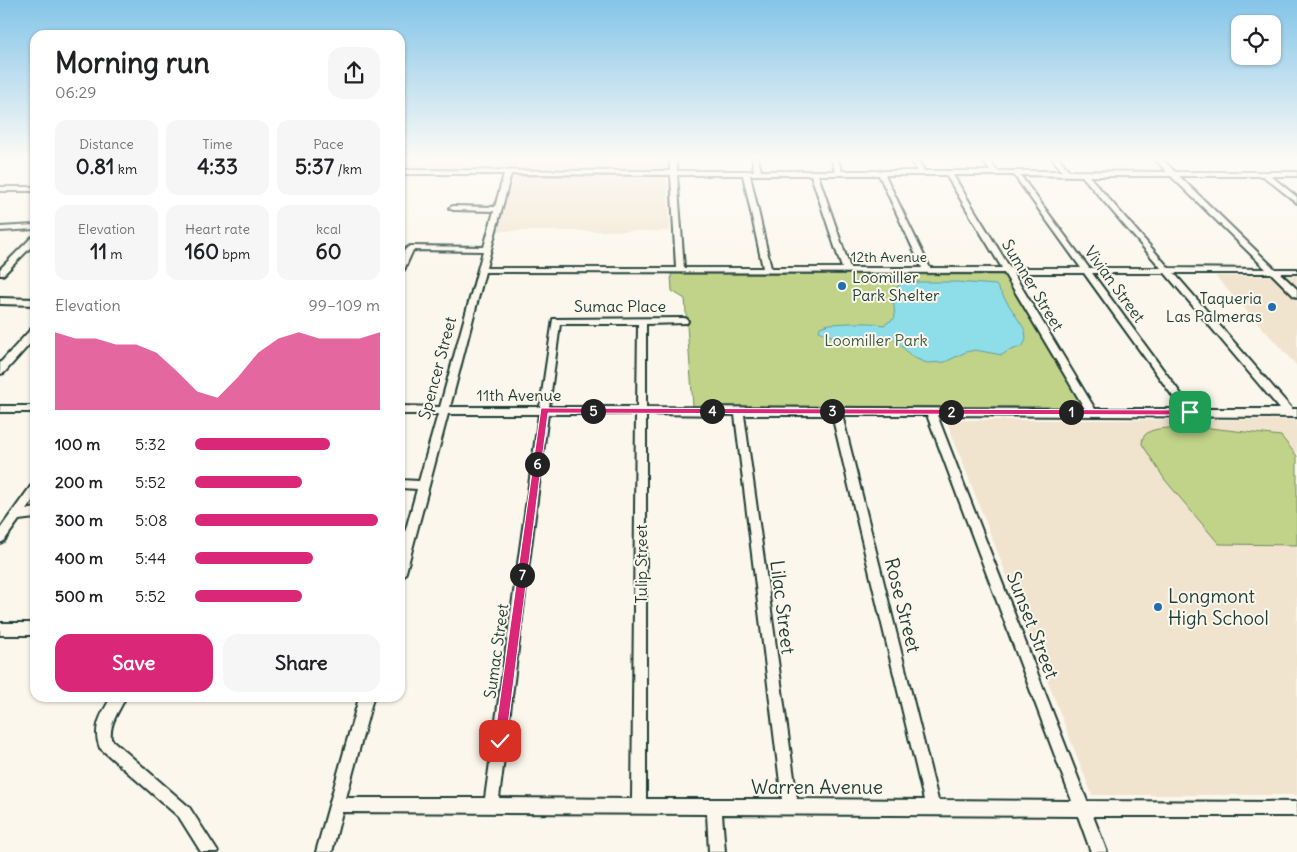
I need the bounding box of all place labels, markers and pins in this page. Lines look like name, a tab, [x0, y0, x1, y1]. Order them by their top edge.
place label: Loomiller Park Shelter	[852, 267, 940, 305]
marker: Loomiller Park Shelter	[836, 280, 848, 292]
place label: Taqueria Las Palmeras	[1166, 288, 1262, 326]
marker: Taqueria Las Palmeras	[1266, 301, 1278, 313]
pin	[1169, 391, 1211, 433]
pin: 5	[580, 398, 606, 424]
pin: 4	[700, 398, 724, 424]
pin: 3	[820, 398, 844, 424]
pin: 2	[938, 400, 964, 424]
pin: 1	[1058, 400, 1084, 424]
pin: 6	[524, 452, 550, 476]
pin: 7	[510, 562, 534, 588]
place label: Longmont High School	[1168, 584, 1269, 630]
marker: Longmont High School	[1152, 601, 1164, 613]
pin	[479, 720, 521, 762]

